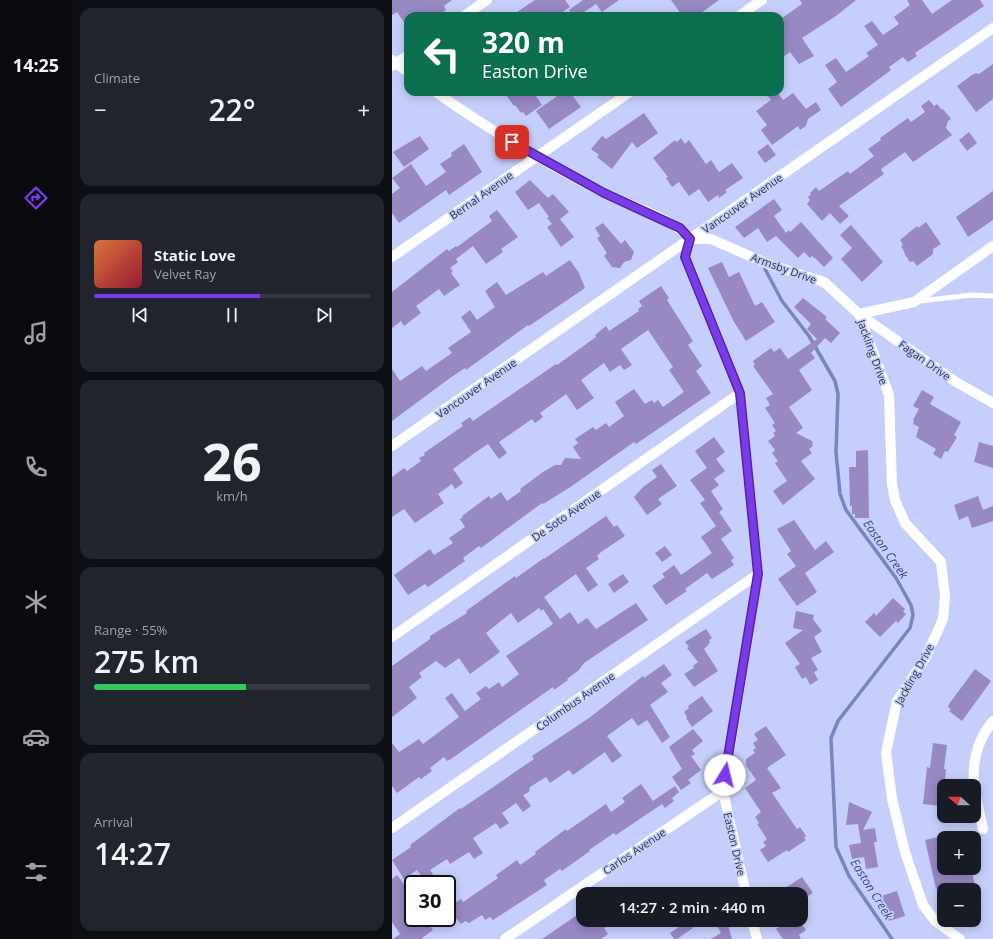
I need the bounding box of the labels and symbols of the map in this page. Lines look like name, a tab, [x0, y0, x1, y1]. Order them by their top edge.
pin	[495, 125, 529, 159]
street label: Bernal Avenue	[446, 167, 516, 223]
street label: Vancouver Avenue	[699, 170, 785, 236]
street label: Armsby Drive	[749, 249, 819, 287]
street label: Jackling Drive	[854, 316, 892, 387]
street label: Fagan Drive	[896, 337, 954, 383]
street label: Vancouver Avenue	[433, 355, 519, 421]
street label: De Soto Avenue	[528, 486, 604, 544]
water label: Easton Creek	[859, 516, 913, 583]
street label: Jackling Drive	[890, 641, 937, 708]
street label: Columbus Avenue	[533, 668, 617, 734]
position arrow	[704, 754, 746, 796]
north arrow	[937, 779, 981, 823]
street label: Easton Drive	[720, 811, 750, 877]
street label: Carlos Avenue	[599, 824, 669, 878]
water label: Easton Creek	[847, 855, 898, 924]
speed limit sign: 30	[404, 875, 456, 927]

